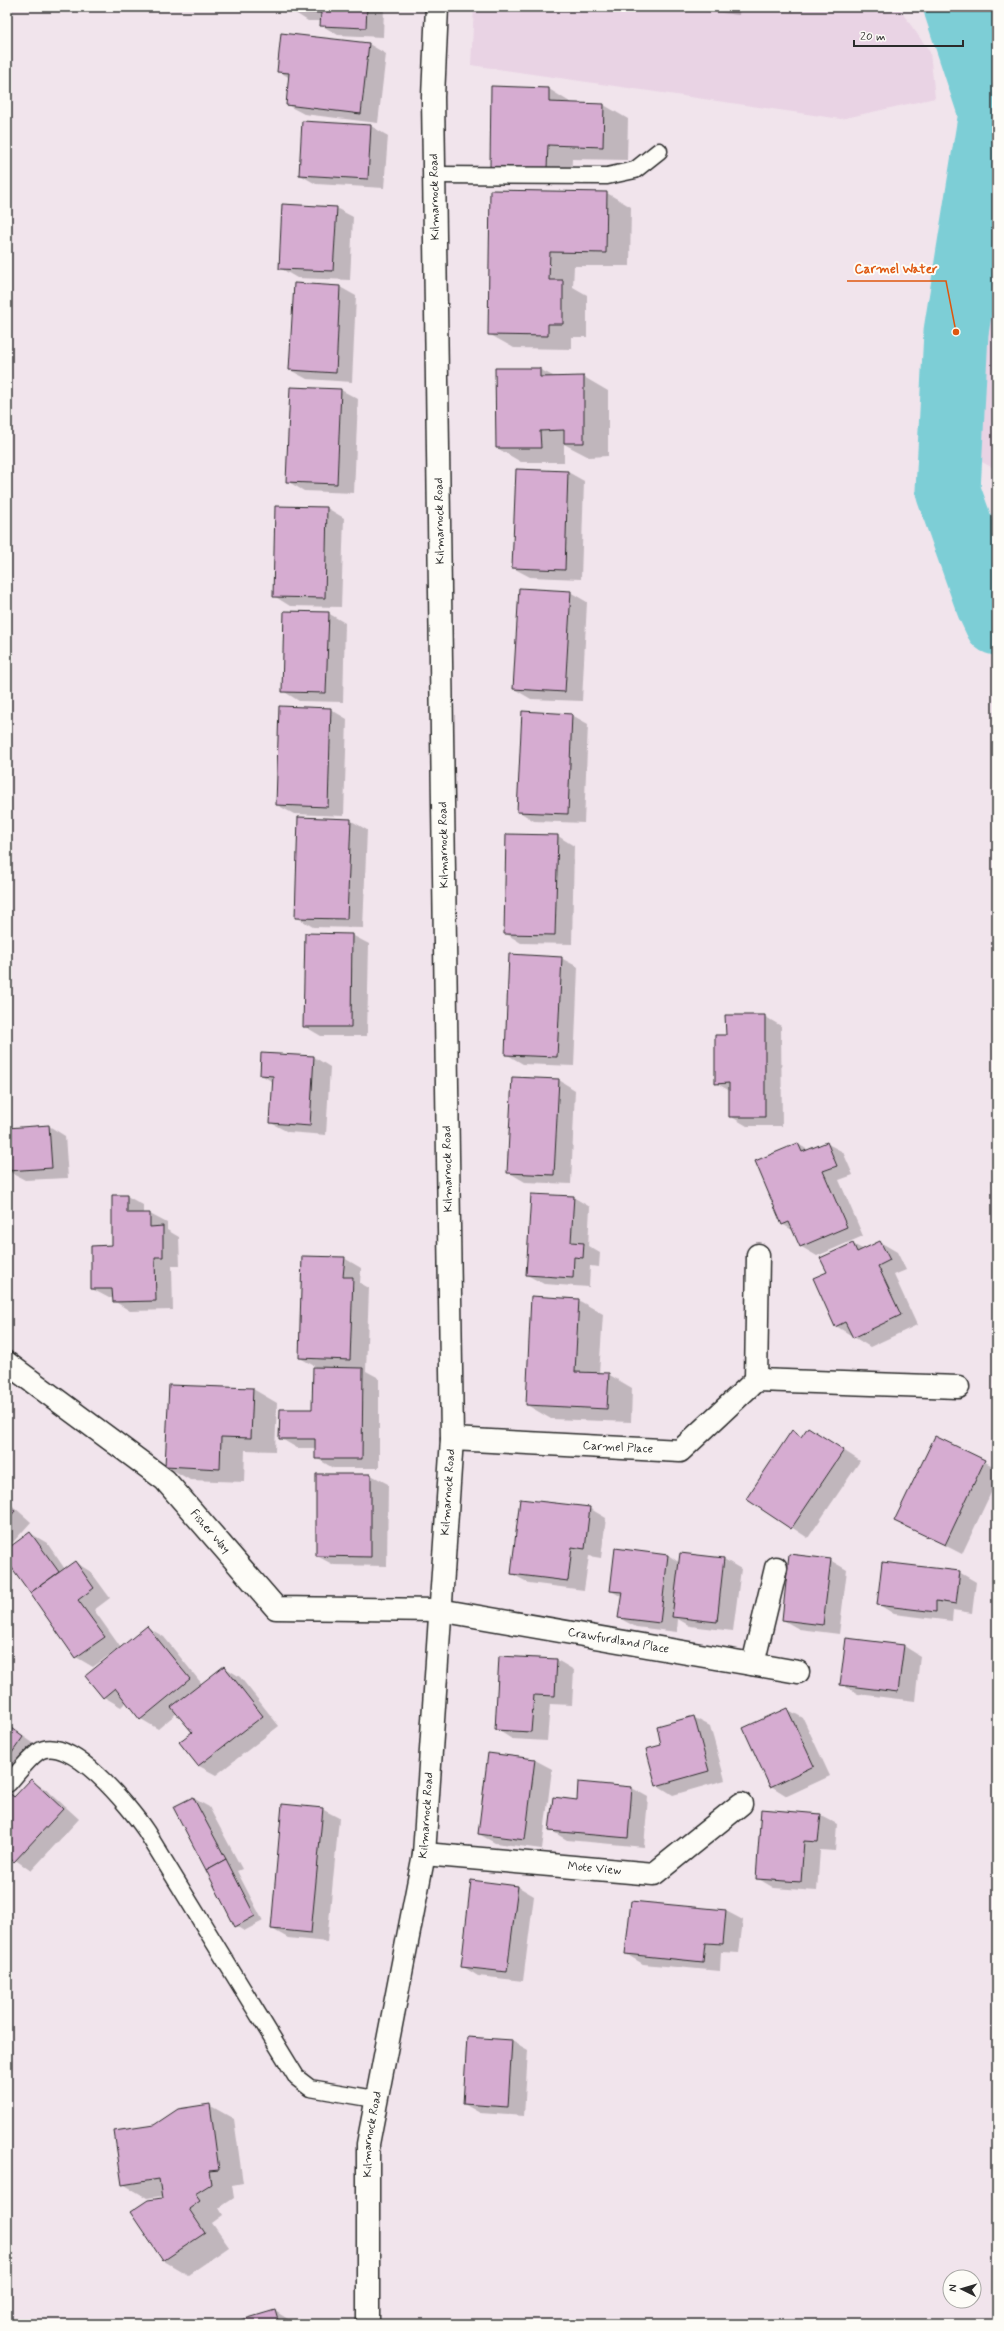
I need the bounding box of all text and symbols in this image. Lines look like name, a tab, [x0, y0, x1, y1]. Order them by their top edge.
scale bar	[854, 22, 963, 48]
text: 20 m	[860, 29, 886, 45]
street label: Kilmarnock Road	[426, 153, 444, 241]
callout: Carmel Water	[847, 256, 946, 281]
text: Carmel Water	[854, 261, 938, 278]
street label: Kilmarnock Road	[431, 477, 449, 565]
street label: Kilmarnock Road	[435, 801, 453, 889]
street label: Kilmarnock Road	[439, 1125, 457, 1213]
street label: Carmel Place	[582, 1438, 653, 1458]
street label: Kilmarnock Road	[438, 1448, 459, 1536]
street label: Fisher Way	[186, 1506, 233, 1557]
street label: Crawfurdland Place	[566, 1624, 670, 1658]
street label: Kilmarnock Road	[415, 1772, 438, 1860]
street label: Mote View	[567, 1859, 622, 1879]
street label: Kilmarnock Road	[360, 2090, 386, 2177]
north arrow	[942, 2269, 982, 2309]
text: N	[946, 2284, 960, 2292]

